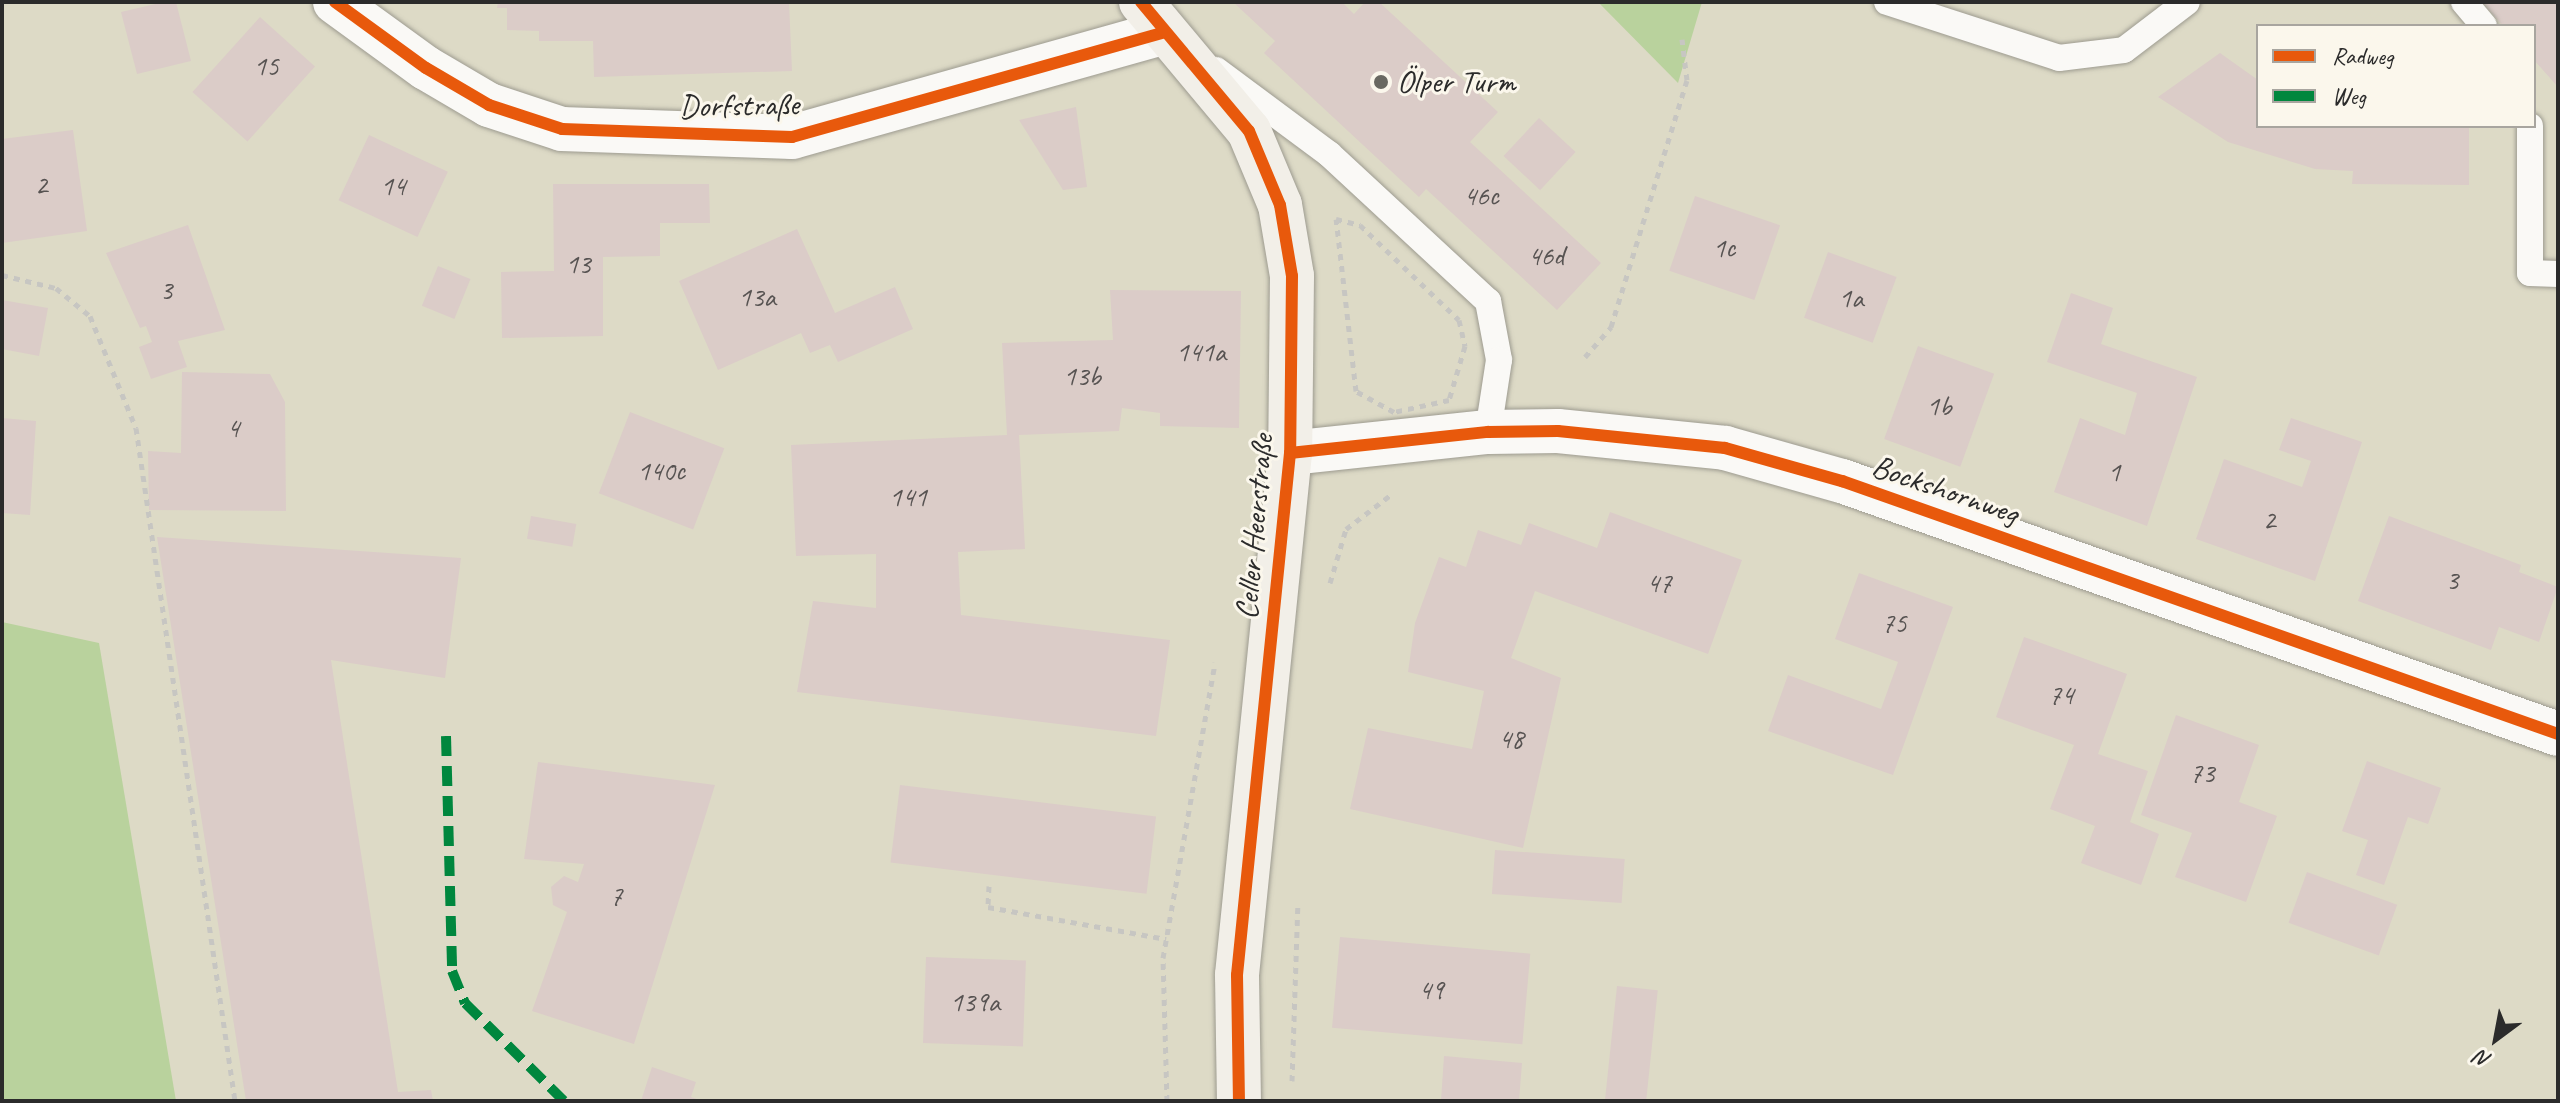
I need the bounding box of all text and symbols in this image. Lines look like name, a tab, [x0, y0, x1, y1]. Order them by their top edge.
legend	[2256, 24, 2536, 128]
text: Radweg	[2332, 41, 2393, 71]
house number: 15	[253, 49, 279, 83]
place label: Ölper Turm	[1397, 63, 1515, 101]
marker: Ölper Turm	[1372, 73, 1390, 91]
text: Weg	[2332, 81, 2366, 111]
street label: Dorfstraße	[679, 86, 799, 126]
house number: 2	[35, 168, 47, 202]
house number: 14	[380, 169, 406, 203]
house number: 46c	[1463, 179, 1499, 213]
house number: 1c	[1713, 231, 1735, 265]
house number: 46d	[1528, 239, 1564, 273]
house number: 13	[565, 247, 591, 281]
house number: 3	[160, 273, 172, 307]
house number: 13a	[738, 280, 776, 314]
house number: 1a	[1839, 281, 1863, 315]
house number: 141a	[1176, 335, 1226, 369]
house number: 13b	[1063, 359, 1101, 393]
house number: 1b	[1927, 389, 1951, 423]
house number: 4	[227, 411, 239, 445]
street label: Celler Heerstraße	[1228, 433, 1282, 621]
street label: Bockshornweg	[1867, 447, 2023, 533]
house number: 140c	[637, 454, 685, 488]
house number: 1	[2108, 455, 2120, 489]
house number: 141	[889, 480, 927, 514]
house number: 2	[2263, 503, 2275, 537]
house number: 3	[2446, 563, 2458, 597]
house number: 47	[1646, 566, 1672, 600]
house number: 75	[1881, 606, 1907, 640]
house number: 74	[2048, 678, 2074, 712]
house number: 48	[1498, 722, 1524, 756]
house number: 73	[2189, 756, 2215, 790]
house number: 7	[610, 879, 622, 913]
house number: 49	[1418, 973, 1444, 1007]
house number: 139a	[950, 985, 1000, 1019]
north arrow	[2456, 999, 2536, 1079]
text: N	[2470, 1044, 2496, 1075]

